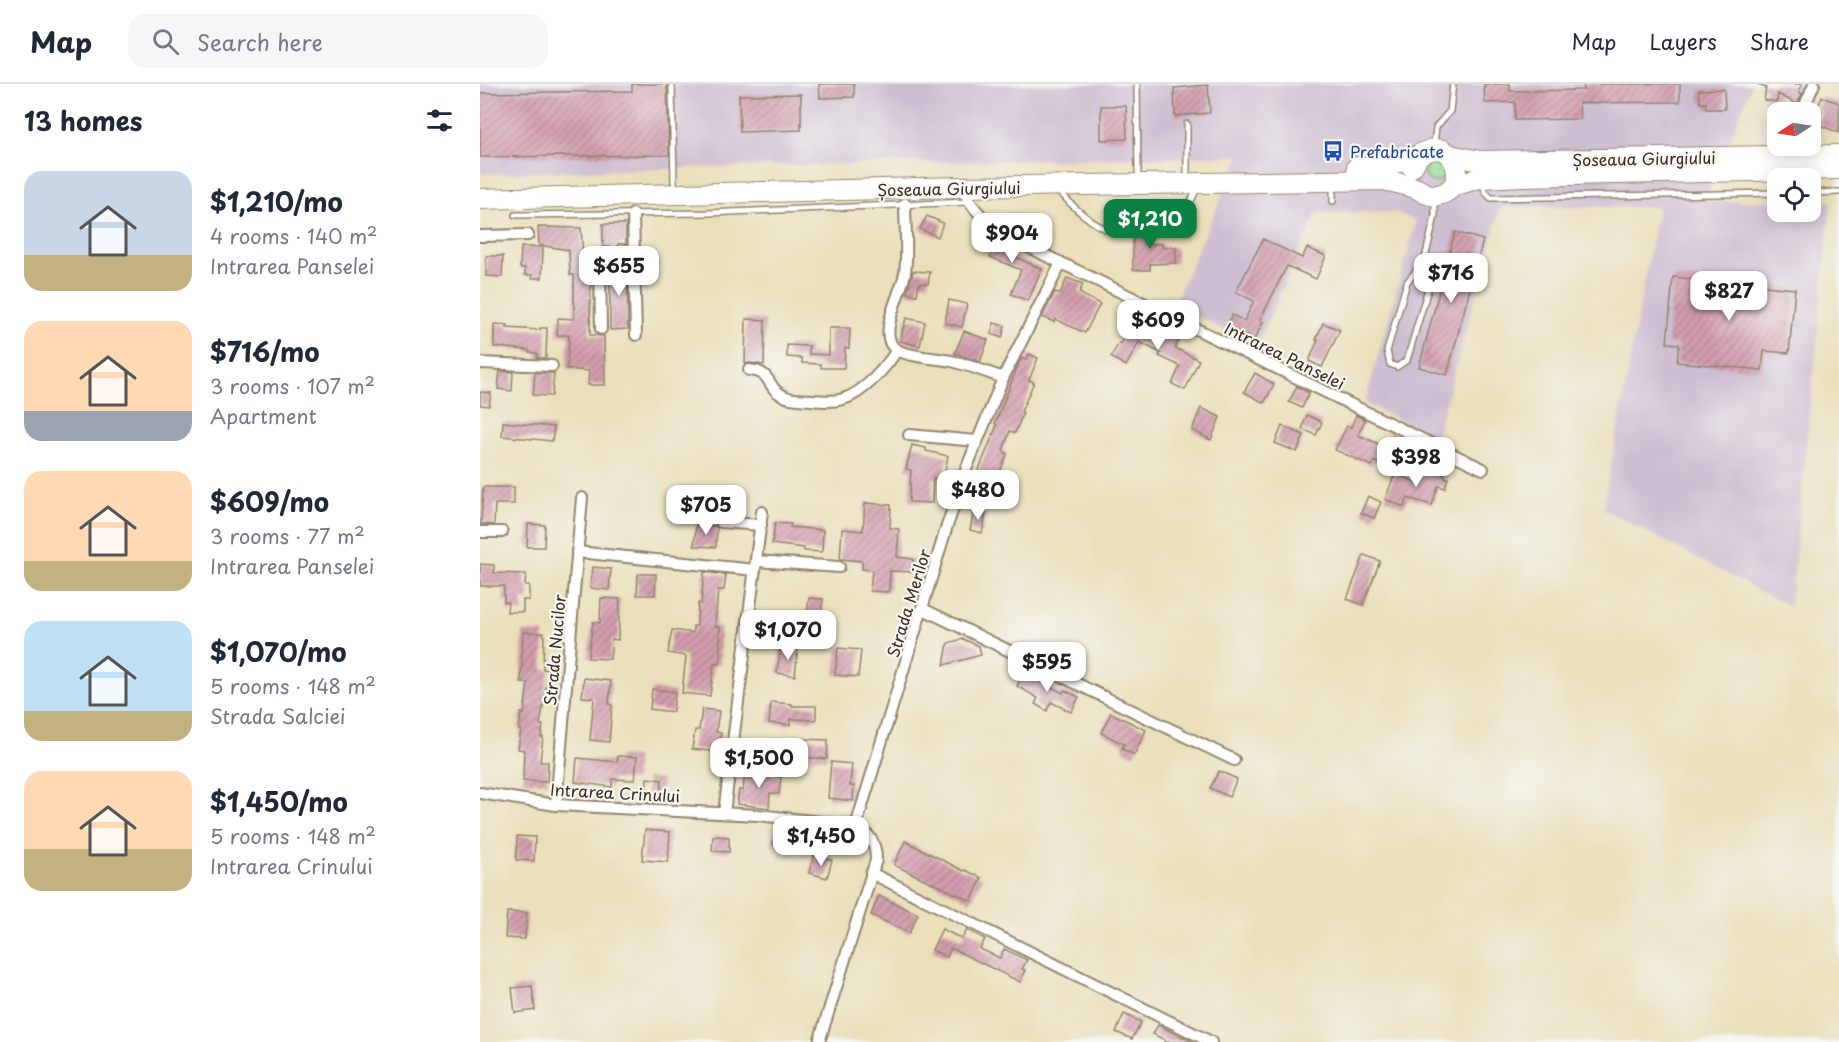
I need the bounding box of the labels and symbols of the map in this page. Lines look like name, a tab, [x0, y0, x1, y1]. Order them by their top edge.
north arrow	[1767, 102, 1821, 156]
bus stop icon: Prefabricate	[1321, 139, 1345, 163]
place label: Prefabricate	[1350, 139, 1444, 163]
street label: Șoseaua Giurgiului	[1572, 145, 1716, 171]
street label: Șoseaua Giurgiului	[877, 175, 1021, 201]
pin: $1,210	[1101, 199, 1199, 250]
pin: $904	[976, 213, 1048, 264]
pin: $655	[583, 246, 655, 297]
pin: $716	[1415, 253, 1487, 304]
pin: $827	[1693, 271, 1765, 322]
pin: $609	[1122, 300, 1194, 351]
street label: Intrarea Panselei	[1221, 315, 1349, 395]
pin: $398	[1380, 437, 1452, 488]
pin: $480	[942, 470, 1014, 521]
pin: $705	[670, 485, 742, 536]
street label: Strada Merilor	[880, 545, 936, 660]
street label: Strada Nucilor	[537, 593, 571, 707]
pin: $1,070	[739, 610, 837, 661]
pin: $595	[1011, 642, 1083, 693]
pin: $1,500	[710, 738, 808, 789]
street label: Intrarea Crinului	[549, 777, 681, 807]
pin: $1,450	[772, 816, 870, 867]

